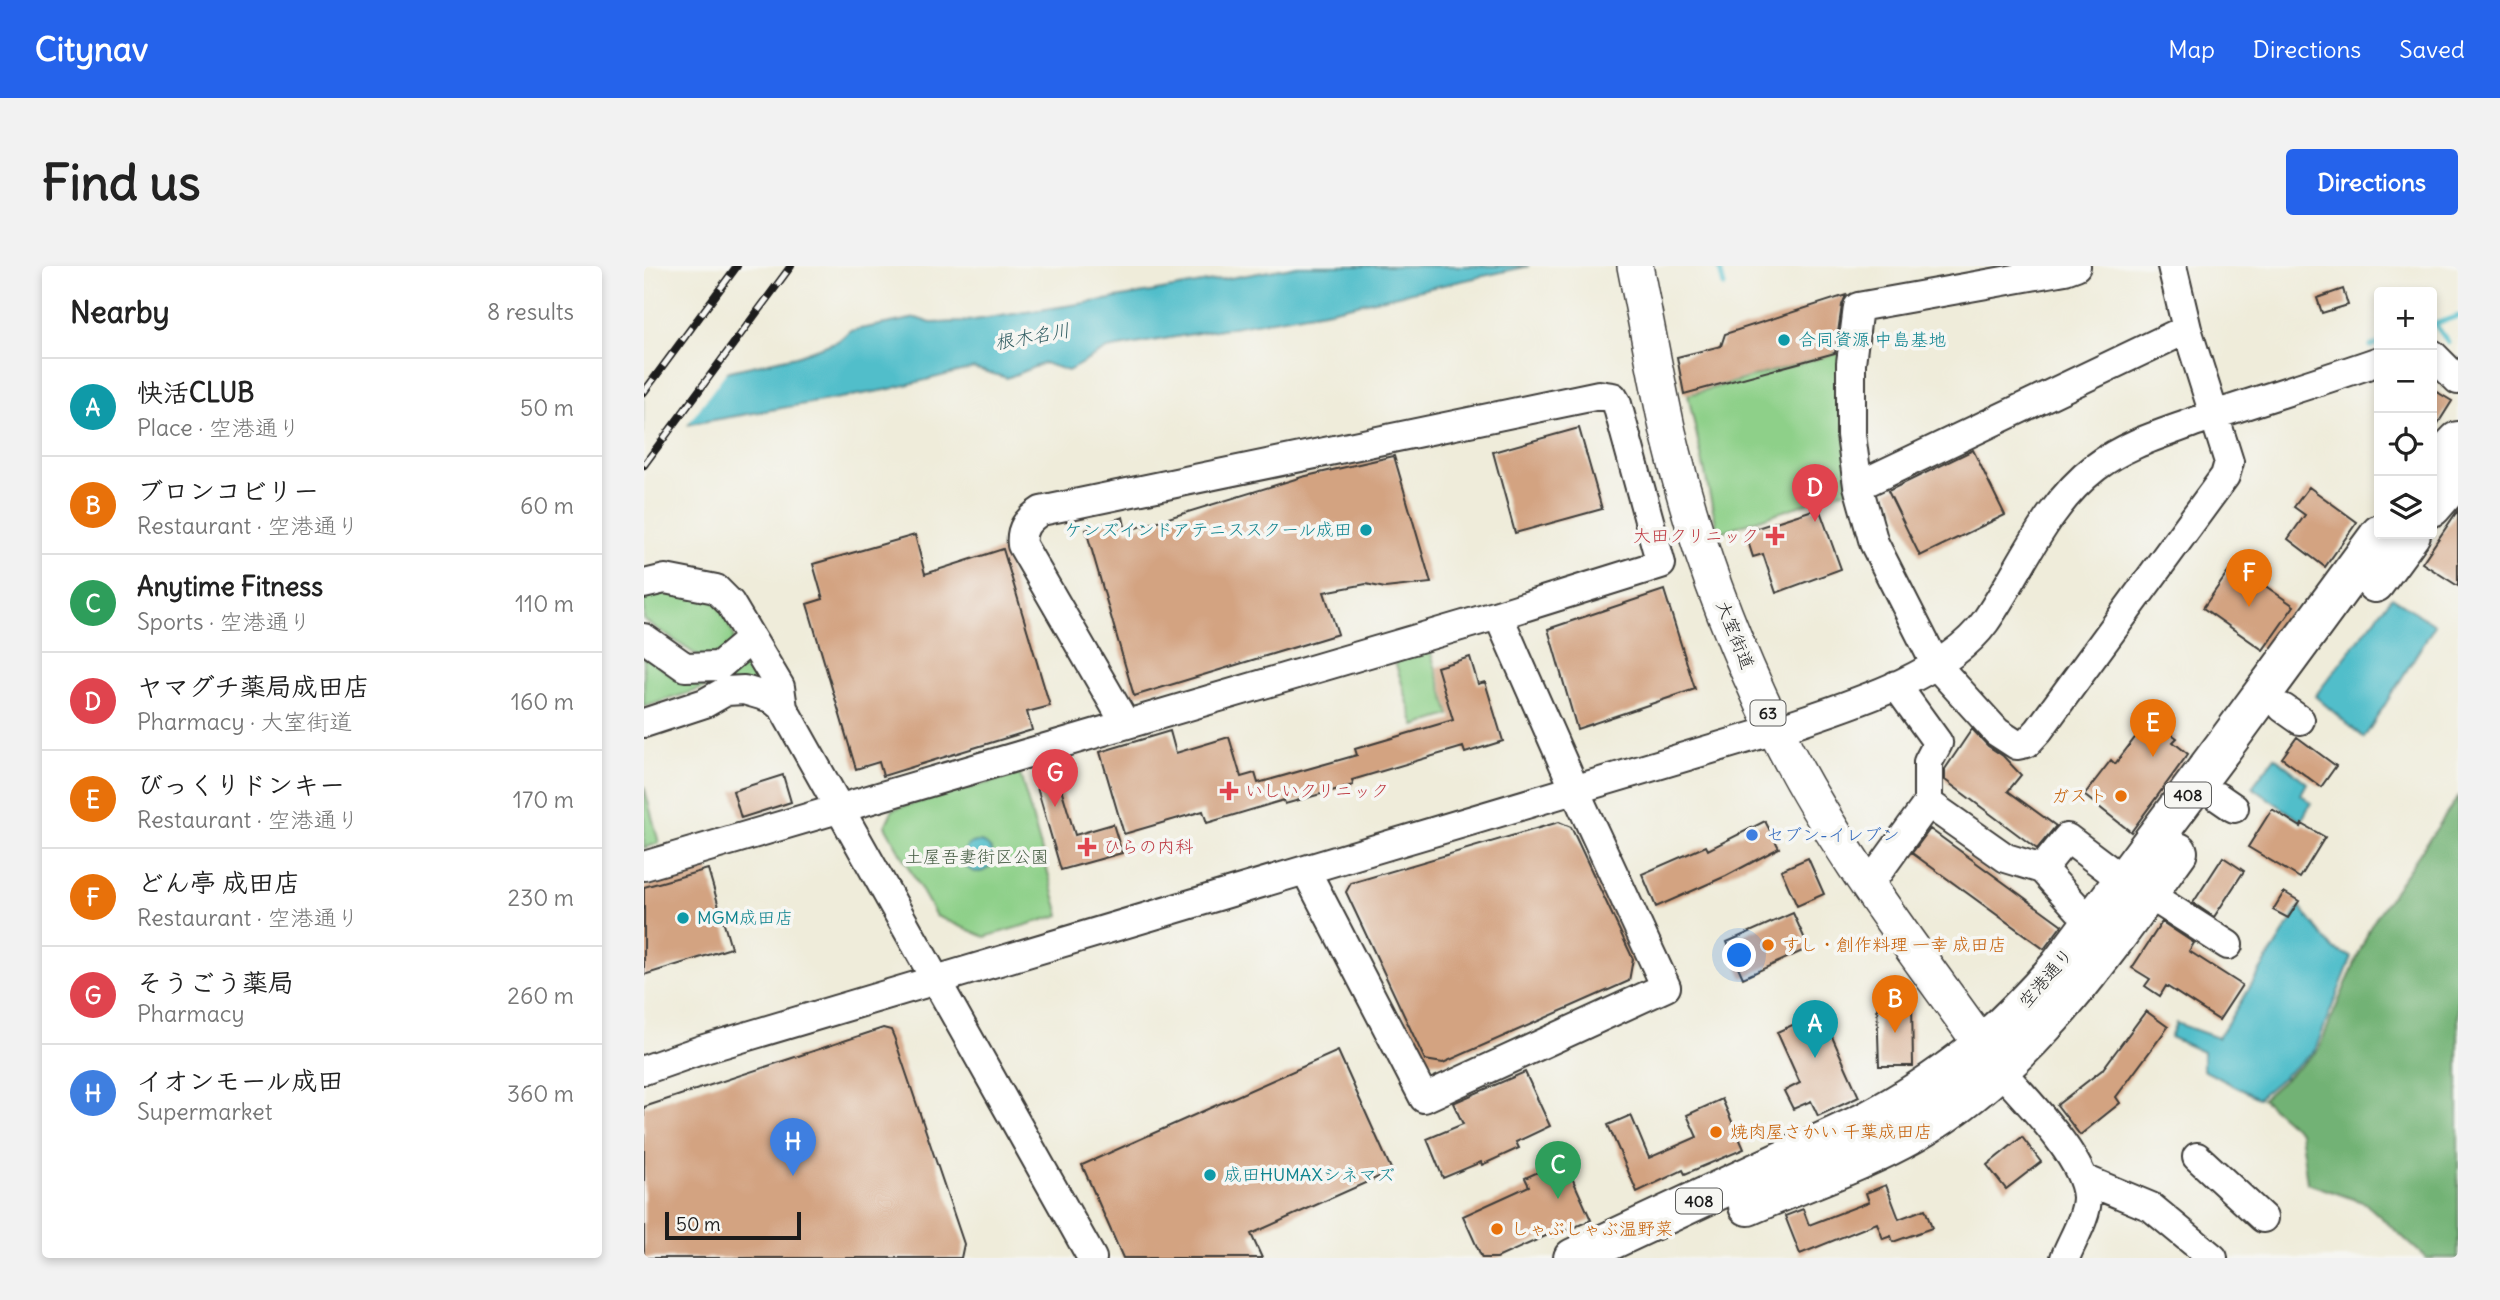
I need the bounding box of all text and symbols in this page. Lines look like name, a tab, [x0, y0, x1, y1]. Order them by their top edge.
text: Citynav	[35, 28, 148, 70]
text: Map	[2168, 34, 2215, 64]
text: Directions	[2253, 34, 2361, 64]
text: Saved	[2399, 34, 2465, 64]
button: Directions	[2286, 149, 2458, 215]
text: Find us	[42, 152, 200, 213]
map controls	[2374, 287, 2437, 539]
button: +	[2374, 287, 2437, 350]
text: Nearby	[70, 293, 170, 331]
text: 8 results	[487, 297, 574, 326]
water label: 根木名川	[992, 318, 1072, 354]
place label: 合同資源 中島基地	[1798, 328, 1946, 351]
marker: 合同資源 中島基地	[1776, 332, 1792, 348]
button: −	[2374, 350, 2437, 413]
text: 快活CLUB	[137, 376, 254, 409]
text: A	[86, 393, 100, 422]
text: 50 m	[520, 393, 574, 422]
text: Place · 空港通り	[137, 413, 301, 442]
button: locate	[2374, 413, 2437, 476]
pin: D	[1792, 464, 1838, 522]
text: ブロンコビリー	[137, 474, 319, 507]
button: layers	[2374, 476, 2437, 539]
text: B	[85, 491, 101, 520]
text: 60 m	[520, 491, 574, 520]
text: Restaurant · 空港通り	[137, 511, 359, 540]
place label: ケンズインドアテニススクール成田	[1065, 518, 1352, 541]
marker: ケンズインドアテニススクール成田	[1358, 522, 1374, 538]
place label: 大田クリニック	[1633, 524, 1759, 547]
marker: 大田クリニック	[1765, 526, 1785, 546]
pin: F	[2226, 549, 2272, 607]
text: Anytime Fitness	[137, 570, 323, 603]
text: C	[85, 589, 101, 618]
text: 110 m	[515, 589, 574, 618]
street label: 大室街道	[1711, 597, 1760, 672]
text: Sports · 空港通り	[137, 607, 311, 636]
text: ヤマグチ薬局成田店	[137, 670, 370, 703]
text: D	[85, 687, 101, 716]
text: 160 m	[511, 687, 574, 716]
pin: E	[2130, 699, 2176, 757]
road number: 63	[1750, 700, 1786, 726]
text: Pharmacy · 大室街道	[137, 707, 353, 736]
pin: G	[1032, 749, 1078, 807]
text: びっくりドンキー	[137, 768, 345, 801]
place label: いしいクリニック	[1245, 779, 1389, 802]
marker: いしいクリニック	[1219, 781, 1239, 801]
road number: 408	[2165, 782, 2211, 808]
place label: ガスト	[2051, 784, 2107, 807]
text: E	[86, 785, 100, 814]
text: 170 m	[513, 785, 574, 814]
marker: ガスト	[2113, 788, 2129, 804]
text: Restaurant · 空港通り	[137, 805, 359, 834]
place label: セブン-イレブン	[1766, 823, 1900, 846]
marker: セブン-イレブン	[1744, 827, 1760, 843]
place label: ひらの内科	[1103, 835, 1193, 858]
marker: ひらの内科	[1077, 837, 1097, 857]
park label: 土屋吾妻街区公園	[905, 845, 1049, 868]
text: どん亭 成田店	[137, 866, 300, 899]
text: F	[86, 883, 100, 912]
text: 230 m	[508, 883, 574, 912]
text: Restaurant · 空港通り	[137, 903, 359, 932]
place label: MGM成田店	[697, 906, 793, 929]
marker: MGM成田店	[675, 910, 691, 926]
place label: すし・創作料理 一幸 成田店	[1782, 933, 2007, 956]
marker: すし・創作料理 一幸 成田店	[1760, 937, 1776, 953]
your location	[1722, 938, 1756, 972]
street label: 空港通り	[2013, 943, 2078, 1012]
text: そうごう薬局	[137, 966, 294, 999]
pin: B	[1872, 975, 1918, 1033]
text: G	[85, 981, 101, 1010]
text: 260 m	[507, 981, 574, 1010]
text: Pharmacy	[137, 999, 245, 1028]
pin: A	[1792, 1000, 1838, 1058]
text: イオンモール成田	[137, 1064, 343, 1097]
text: H	[85, 1079, 101, 1108]
text: 360 m	[507, 1079, 574, 1108]
text: Supermarket	[137, 1097, 273, 1126]
pin: H	[770, 1118, 816, 1176]
place label: 焼肉屋さかい 千葉成田店	[1730, 1120, 1932, 1143]
marker: 焼肉屋さかい 千葉成田店	[1708, 1124, 1724, 1140]
pin: C	[1535, 1141, 1581, 1199]
place label: 成田HUMAXシネマズ	[1224, 1163, 1395, 1186]
marker: 成田HUMAXシネマズ	[1202, 1167, 1218, 1183]
road number: 408	[1676, 1189, 1722, 1214]
scale bar	[665, 1209, 802, 1241]
text: 50 m	[676, 1212, 721, 1236]
place label: しゃぶしゃぶ温野菜	[1511, 1217, 1673, 1240]
marker: しゃぶしゃぶ温野菜	[1489, 1221, 1505, 1237]

